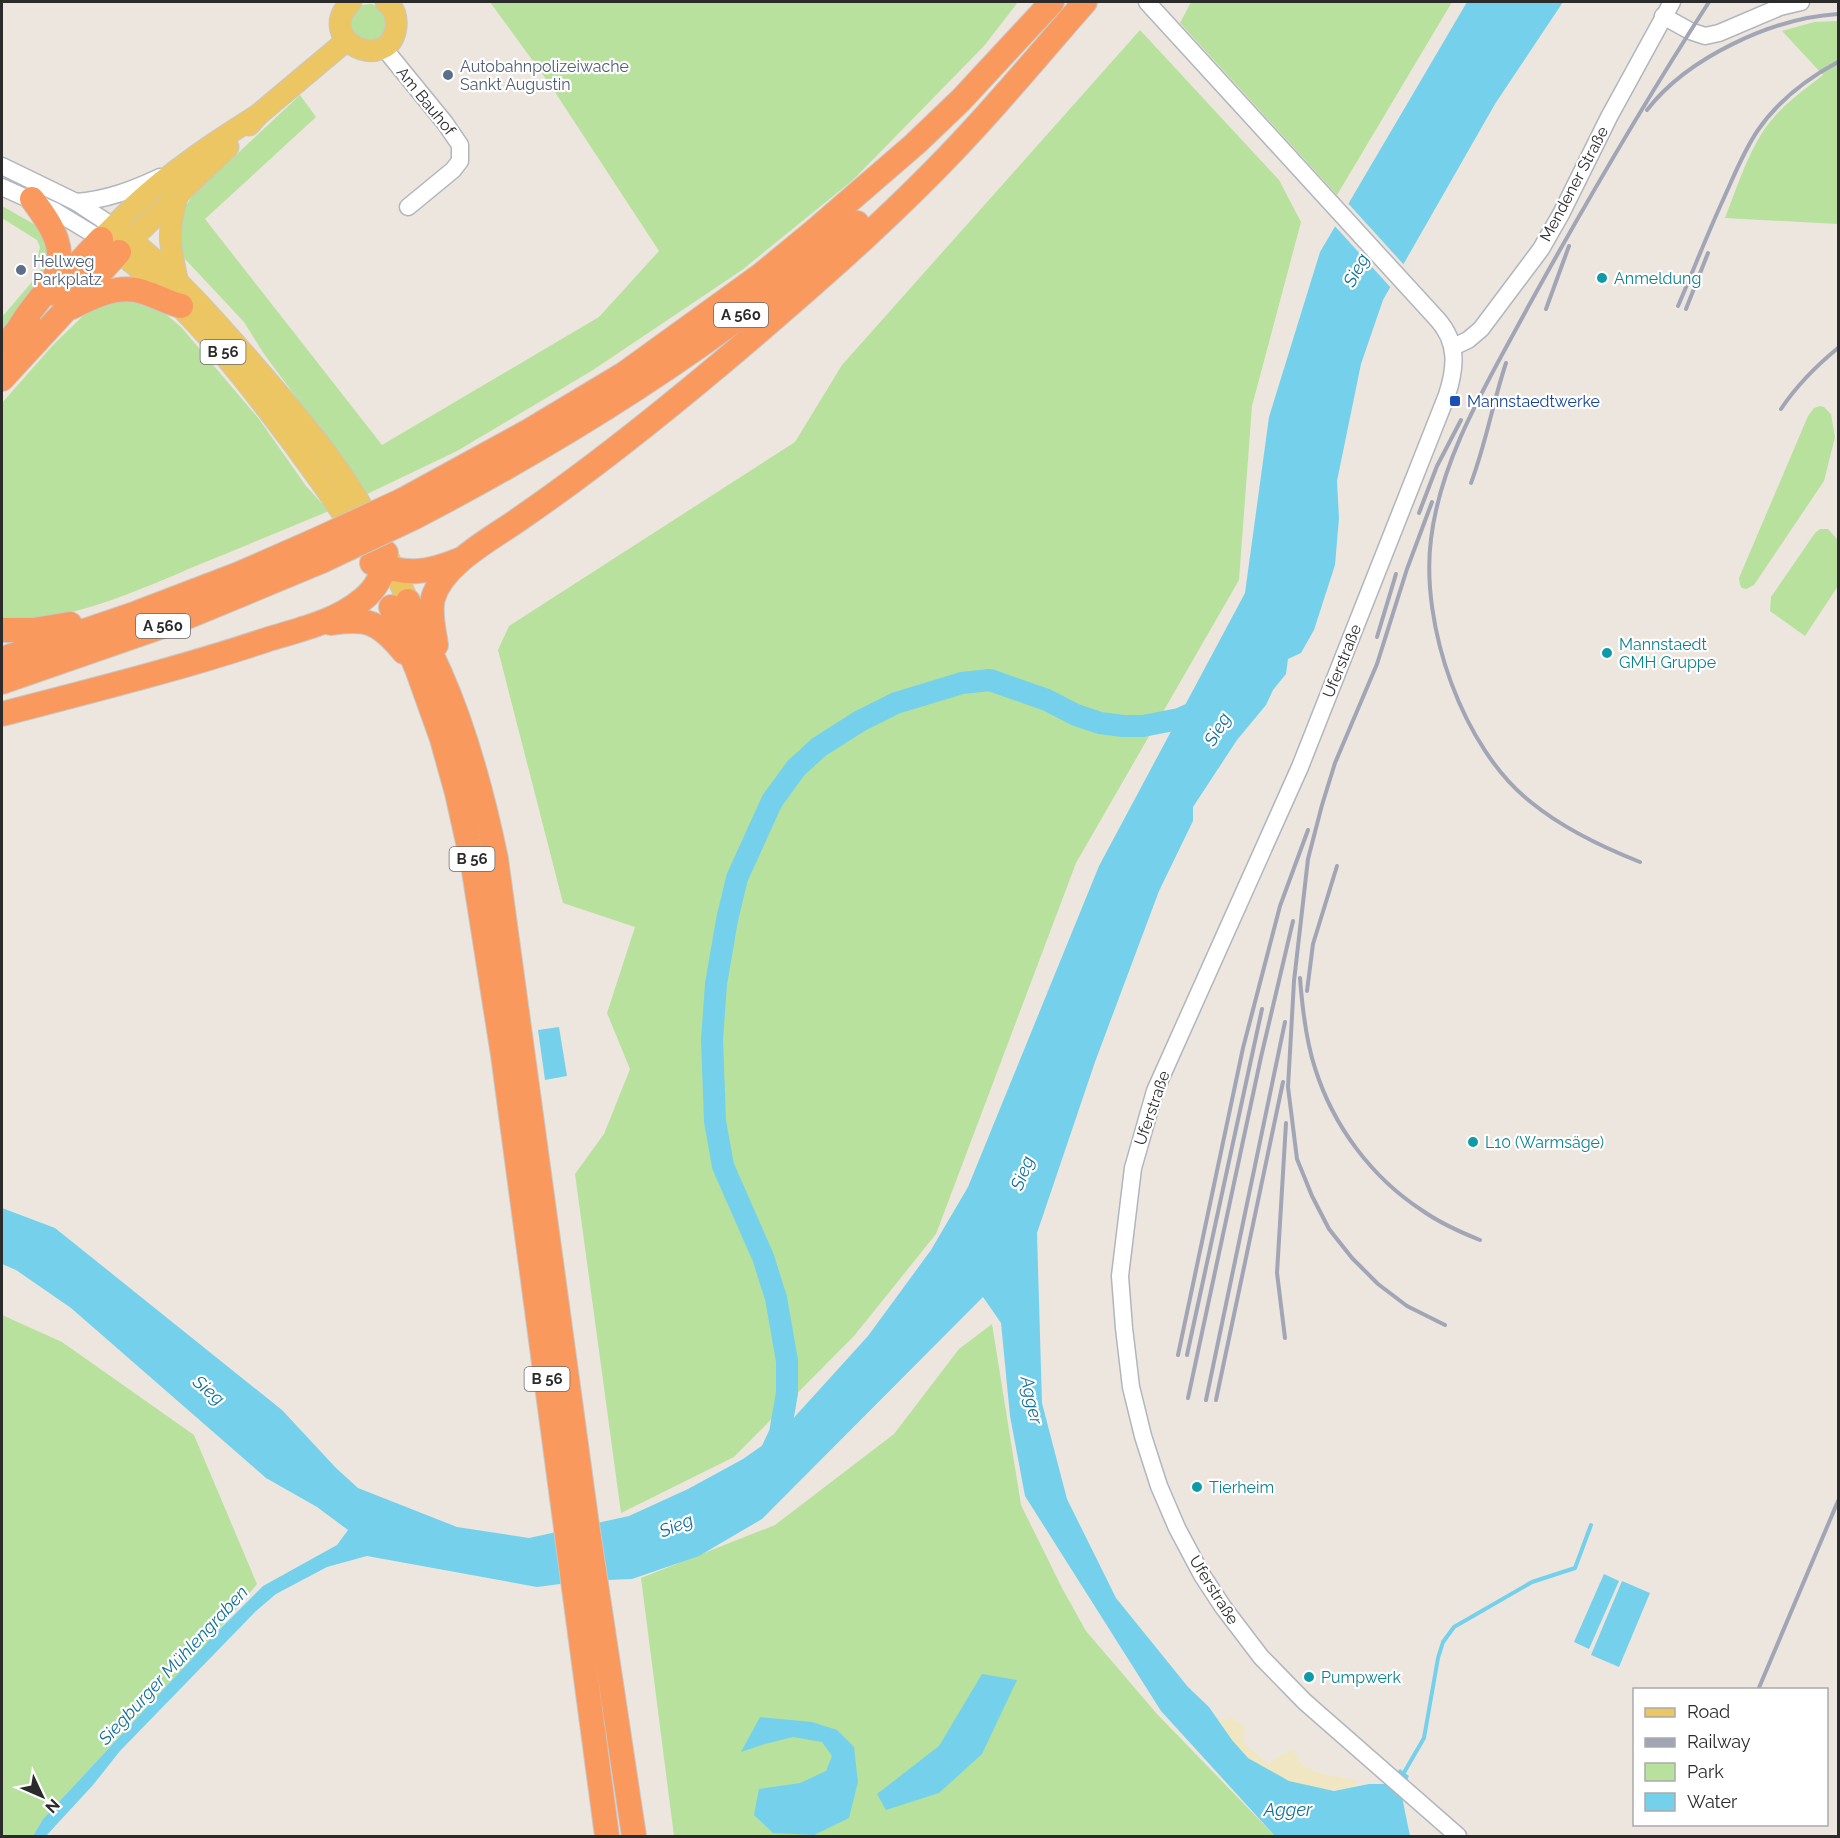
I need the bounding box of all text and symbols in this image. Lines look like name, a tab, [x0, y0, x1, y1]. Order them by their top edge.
place label: Autobahnpolizeiwache Sankt Augustin	[460, 57, 629, 94]
street label: Am Bauhof	[393, 63, 460, 140]
marker: Autobahnpolizeiwache Sankt Augustin	[441, 68, 455, 82]
street label: Mendener Straße	[1536, 123, 1612, 245]
water label: Sieg	[1338, 249, 1374, 291]
place label: Hellweg Parkplatz	[33, 252, 102, 289]
marker: Hellweg Parkplatz	[14, 263, 28, 277]
place label: Anmeldung	[1614, 269, 1701, 288]
marker: Anmeldung	[1595, 271, 1609, 285]
road number: A 560	[714, 303, 768, 327]
road number: B 56	[200, 340, 246, 364]
place label: Mannstaedtwerke	[1467, 392, 1600, 411]
marker: Mannstaedtwerke	[1448, 394, 1462, 408]
road number: A 560	[136, 614, 190, 638]
street label: Uferstraße	[1319, 621, 1365, 701]
place label: Mannstaedt GMH Gruppe	[1619, 635, 1716, 672]
marker: Mannstaedt GMH Gruppe	[1600, 646, 1614, 660]
water label: Sieg	[1199, 708, 1235, 750]
road number: B 56	[450, 847, 494, 871]
street label: Uferstraße	[1130, 1068, 1174, 1148]
place label: L10 (Warmsäge)	[1485, 1133, 1604, 1152]
marker: L10 (Warmsäge)	[1466, 1135, 1480, 1149]
water label: Sieg	[1006, 1153, 1038, 1194]
road number: B 56	[524, 1367, 570, 1391]
water label: Sieg	[188, 1370, 229, 1409]
water label: Agger	[1016, 1373, 1047, 1427]
place label: Tierheim	[1209, 1478, 1274, 1497]
marker: Tierheim	[1190, 1480, 1204, 1494]
water label: Sieg	[655, 1508, 696, 1542]
street label: Uferstraße	[1185, 1552, 1243, 1628]
water label: Siegburger Mühlengraben	[93, 1581, 252, 1750]
place label: Pumpwerk	[1321, 1668, 1401, 1687]
marker: Pumpwerk	[1302, 1670, 1316, 1684]
legend	[1633, 1688, 1828, 1826]
text: Road	[1687, 1701, 1730, 1722]
text: Railway	[1687, 1731, 1751, 1752]
text: Park	[1687, 1761, 1724, 1782]
north arrow	[12, 1766, 72, 1826]
text: Water	[1687, 1791, 1738, 1812]
text: N	[41, 1795, 64, 1817]
water label: Agger	[1263, 1799, 1313, 1820]

